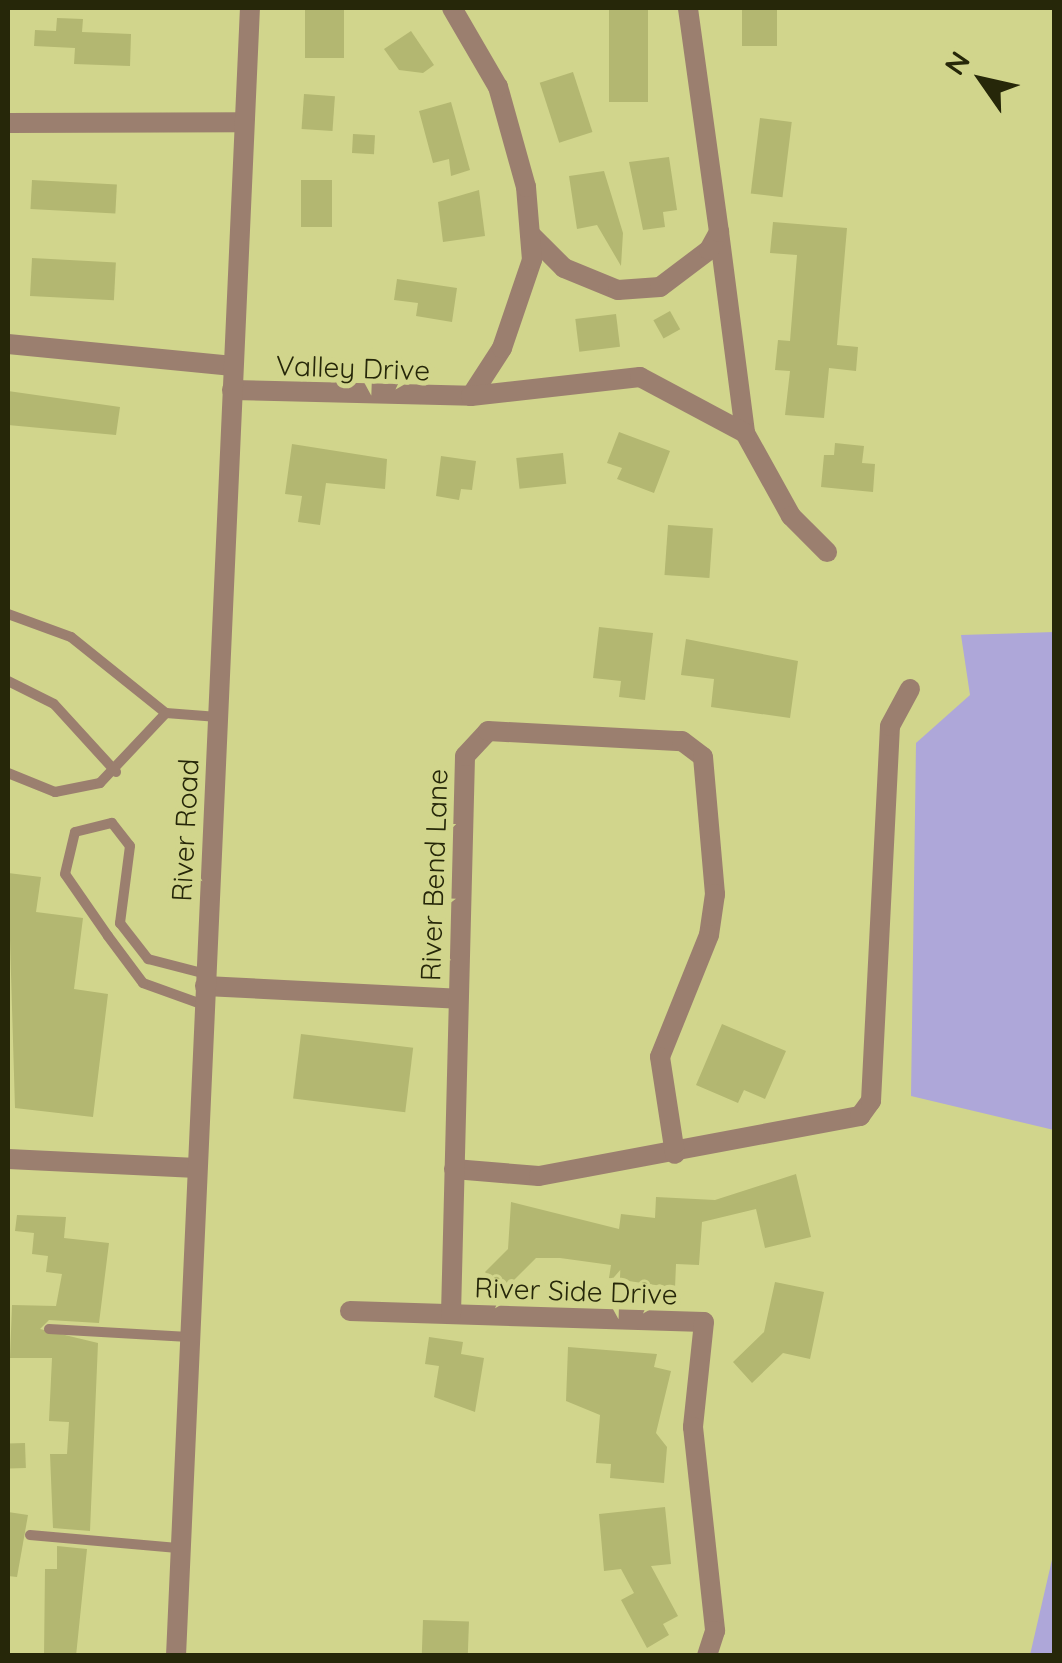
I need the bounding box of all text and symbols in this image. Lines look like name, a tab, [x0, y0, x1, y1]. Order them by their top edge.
north arrow	[932, 30, 1032, 130]
text: N	[936, 45, 977, 81]
street label: Valley Drive	[275, 349, 431, 387]
street label: River Road	[164, 758, 206, 902]
street label: River Bend Lane	[414, 768, 454, 982]
street label: River Side Drive	[474, 1271, 678, 1311]

